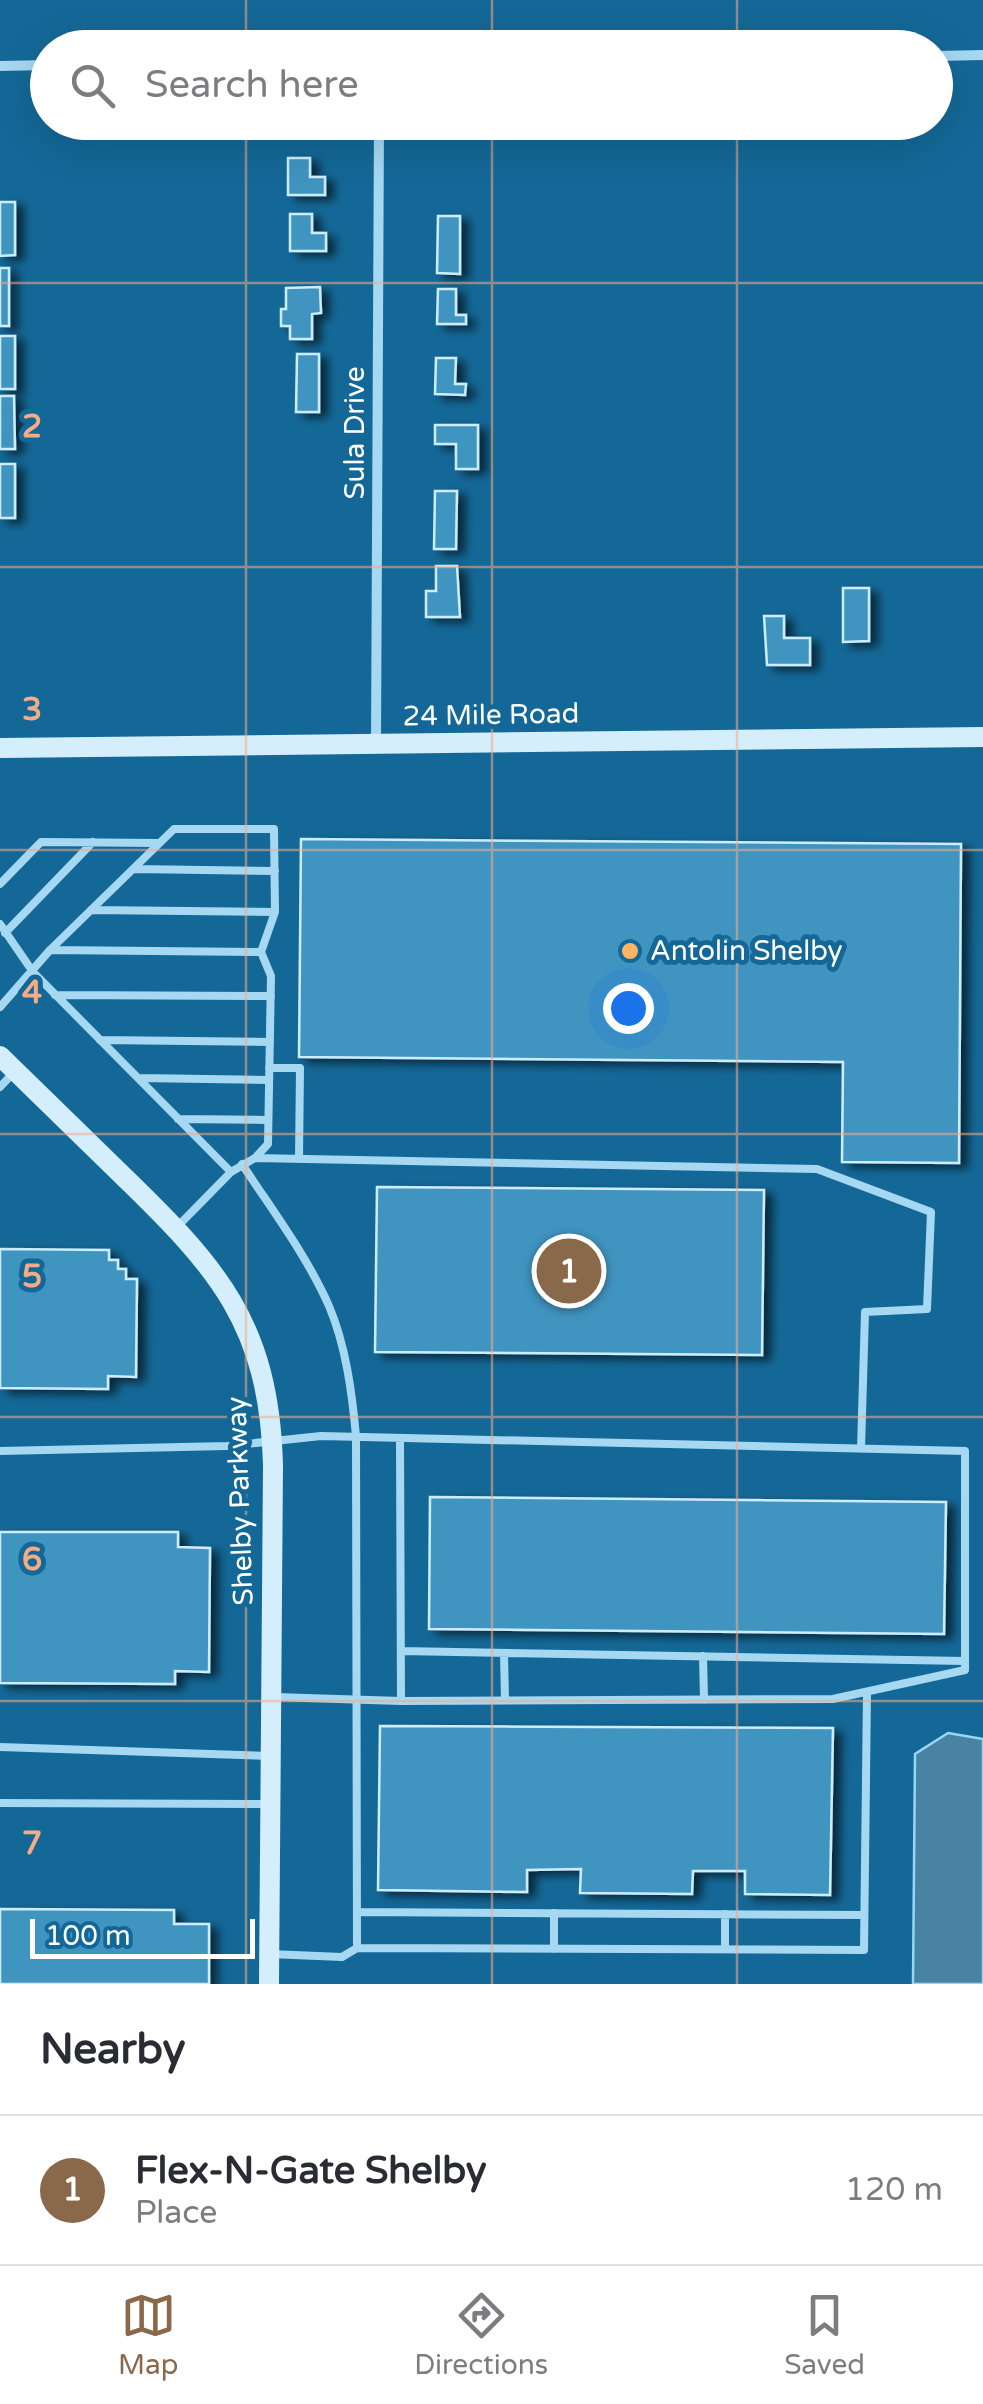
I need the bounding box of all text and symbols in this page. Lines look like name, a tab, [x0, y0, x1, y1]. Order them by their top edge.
search box	[30, 30, 953, 140]
icon: search	[65, 58, 120, 113]
text: Search here	[145, 62, 359, 108]
street label: Sula Drive	[338, 366, 372, 500]
text: 2	[22, 408, 42, 446]
text: 3	[22, 691, 42, 729]
street label: 24 Mile Road	[402, 696, 580, 734]
place label: Antolin Shelby	[650, 934, 843, 968]
marker: Antolin Shelby	[619, 940, 641, 962]
text: 4	[22, 974, 42, 1012]
your location	[603, 983, 654, 1034]
pin: 1	[536, 1234, 602, 1308]
text: 5	[22, 1258, 42, 1296]
street label: Shelby Parkway	[219, 1396, 261, 1606]
text: 6	[22, 1541, 42, 1579]
text: 7	[22, 1825, 42, 1863]
scale bar	[30, 1914, 255, 1958]
text: 100 m	[45, 1919, 131, 1953]
text: Nearby	[40, 2024, 185, 2075]
text: Flex-N-Gate Shelby	[135, 2148, 486, 2194]
text: 1	[62, 2171, 83, 2209]
text: 120 m	[845, 2171, 943, 2209]
text: Place	[135, 2194, 217, 2232]
tab: Map	[118, 2288, 178, 2382]
tab: Directions	[414, 2288, 548, 2382]
tab: Saved	[784, 2288, 865, 2382]

